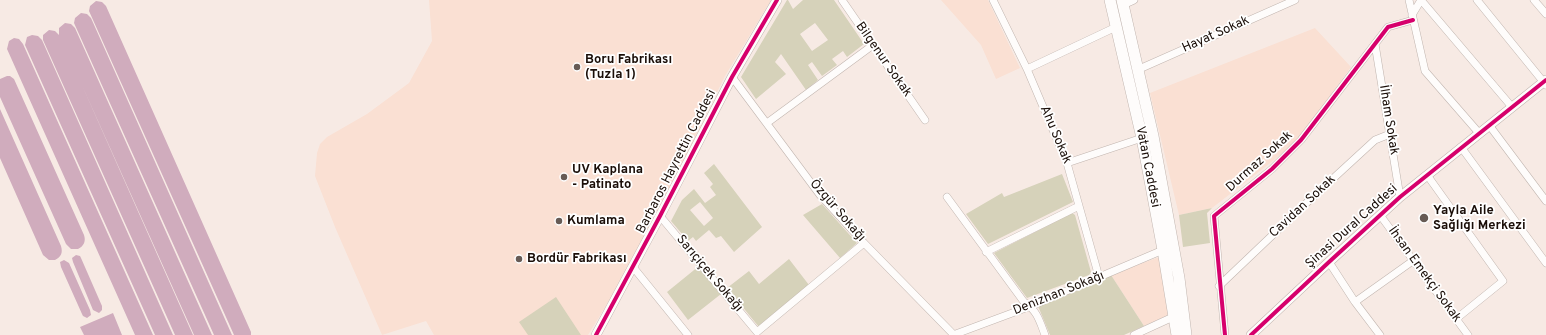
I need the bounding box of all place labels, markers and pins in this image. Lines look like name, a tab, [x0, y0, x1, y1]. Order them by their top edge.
place label: Boru Fabrikası (Tuzla 1)	[585, 52, 672, 83]
marker: Boru Fabrikası (Tuzla 1)	[572, 62, 582, 72]
place label: UV Kaplana - Patinato	[572, 162, 643, 193]
marker: UV Kaplana - Patinato	[559, 172, 569, 182]
place label: Yayla Aile Sağlığı Merkezi	[1433, 203, 1526, 234]
marker: Yayla Aile Sağlığı Merkezi	[1418, 212, 1430, 224]
place label: Kumlama	[567, 213, 625, 229]
marker: Kumlama	[554, 216, 564, 226]
place label: Bordür Fabrikası	[527, 251, 627, 267]
marker: Bordür Fabrikası	[514, 254, 524, 264]

